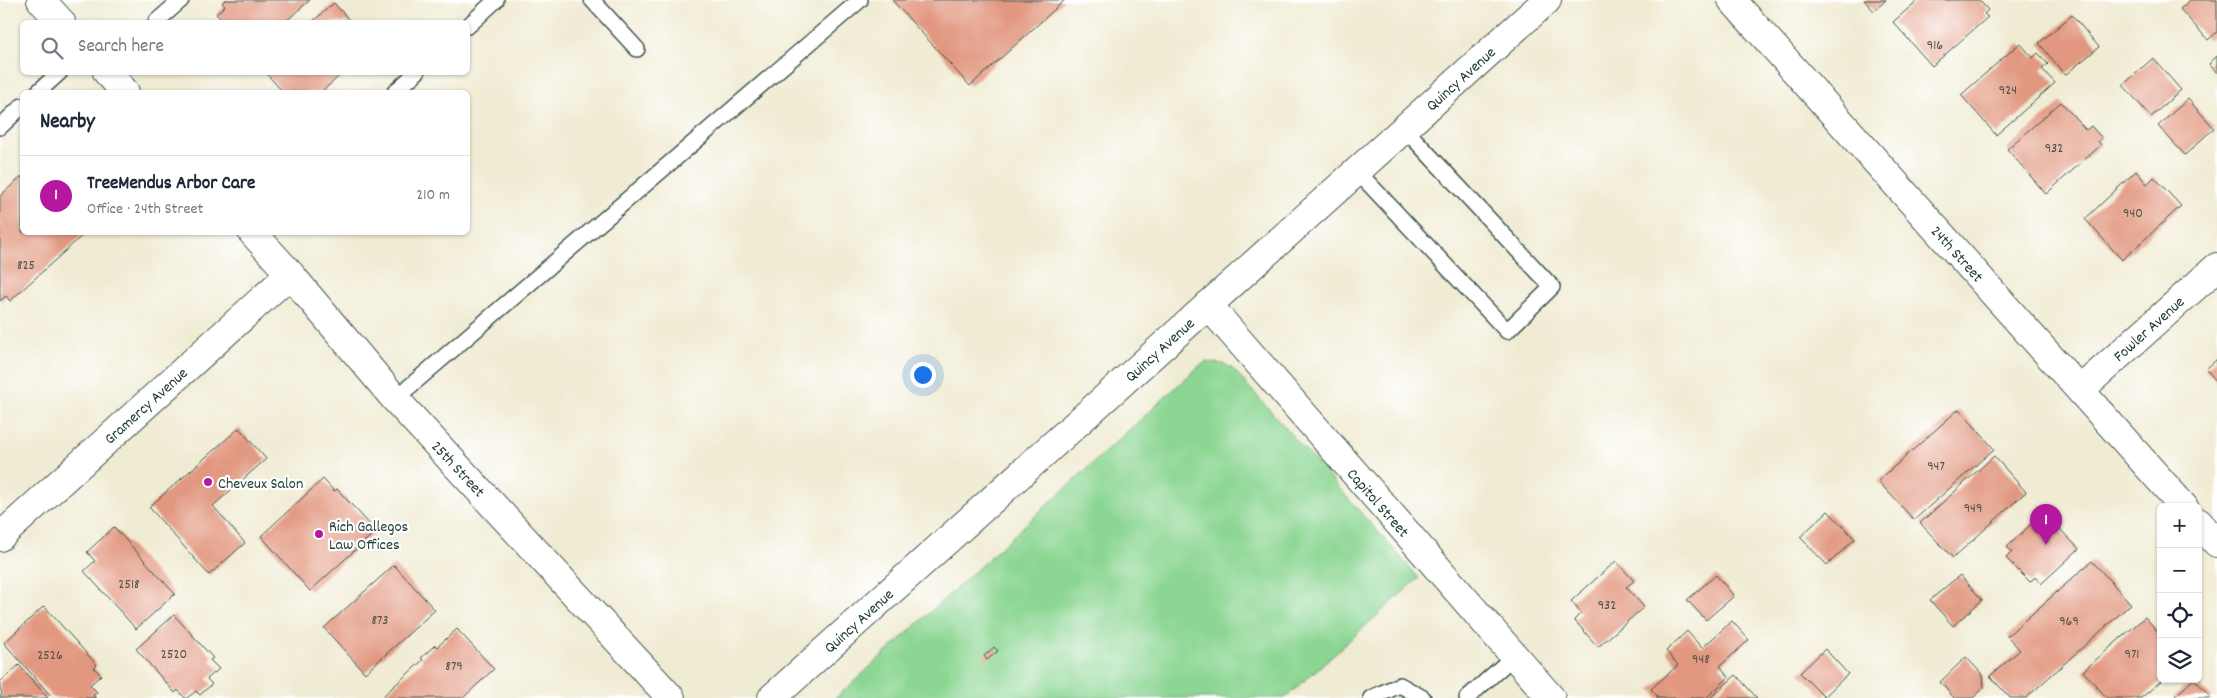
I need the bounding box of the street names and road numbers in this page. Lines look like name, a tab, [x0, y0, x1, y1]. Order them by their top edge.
street label: Quincy Avenue	[1422, 42, 1502, 117]
street label: 24th Street	[1924, 221, 1988, 288]
street label: Fowler Avenue	[2109, 292, 2190, 368]
street label: Quincy Avenue	[1121, 313, 1201, 388]
street label: Gramercy Avenue	[100, 363, 194, 451]
street label: 25th Street	[425, 436, 490, 503]
street label: Capitol Street	[1341, 464, 1414, 543]
street label: Quincy Avenue	[820, 584, 900, 659]

